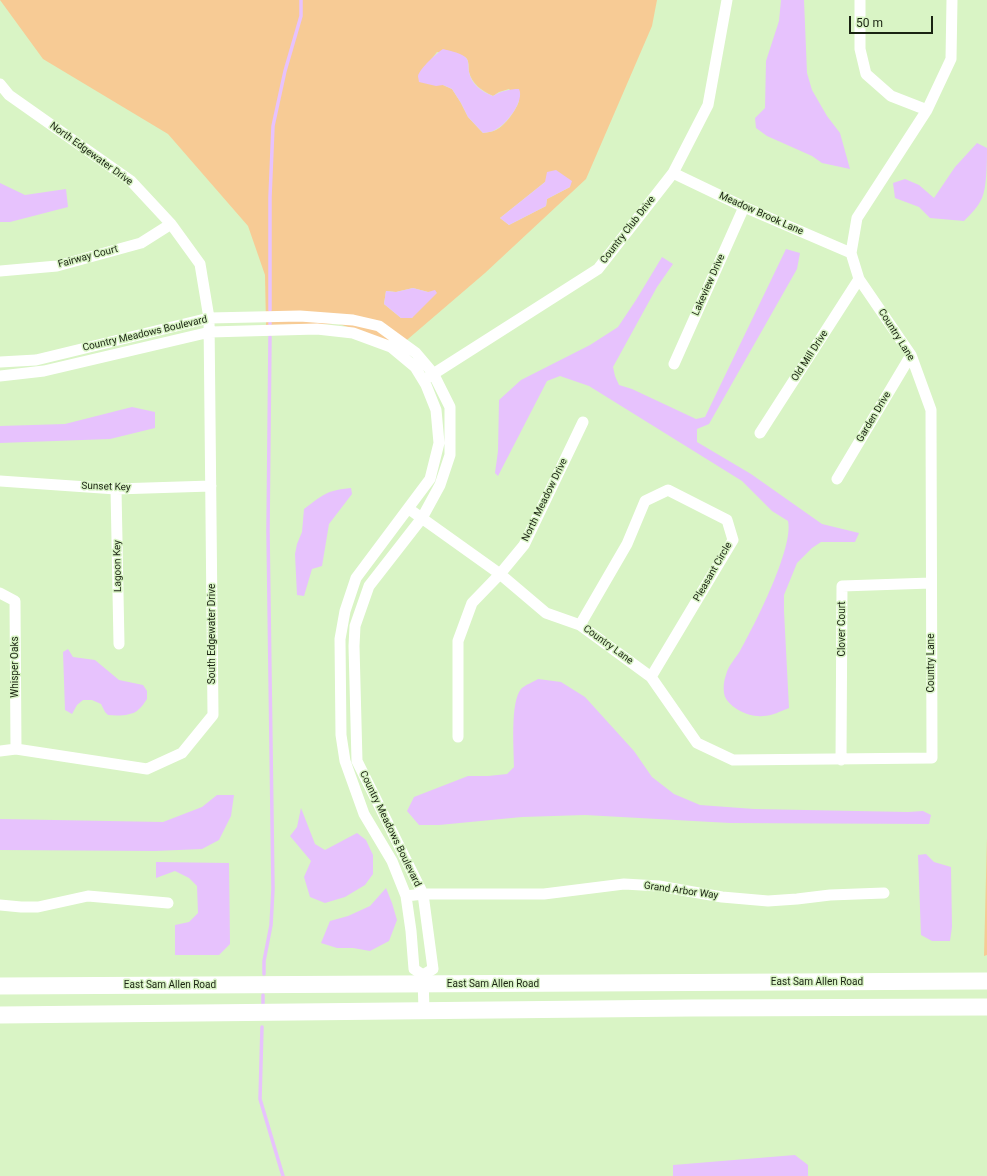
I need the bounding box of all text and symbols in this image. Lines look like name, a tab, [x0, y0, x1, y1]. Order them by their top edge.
scale bar	[851, 8, 935, 34]
text: 50 m	[856, 16, 883, 30]
street label: North Edgewater Drive	[47, 120, 135, 188]
street label: Meadow Brook Lane	[717, 190, 805, 238]
street label: Country Club Drive	[598, 194, 658, 266]
street label: Fairway Court	[57, 243, 119, 271]
street label: Lakeview Drive	[690, 252, 728, 318]
street label: Country Lane	[875, 307, 917, 363]
street label: Country Meadows Boulevard	[82, 314, 208, 354]
street label: Old Mill Drive	[789, 328, 831, 384]
street label: Garden Drive	[854, 389, 894, 445]
street label: North Meadow Drive	[520, 456, 570, 544]
street label: Sunset Key	[81, 480, 131, 494]
street label: Lagoon Key	[112, 540, 124, 592]
street label: Pleasant Circle	[691, 540, 735, 604]
street label: South Edgewater Drive	[206, 584, 218, 684]
street label: Clover Court	[836, 601, 848, 657]
street label: Country Lane	[581, 623, 635, 667]
street label: Country Lane	[925, 634, 937, 692]
street label: Whisper Oaks	[9, 636, 21, 698]
street label: Country Meadows Boulevard	[357, 769, 423, 889]
street label: Grand Arbor Way	[643, 880, 719, 902]
street label: East Sam Allen Road	[771, 976, 863, 988]
street label: East Sam Allen Road	[447, 978, 539, 990]
street label: East Sam Allen Road	[124, 979, 216, 991]

